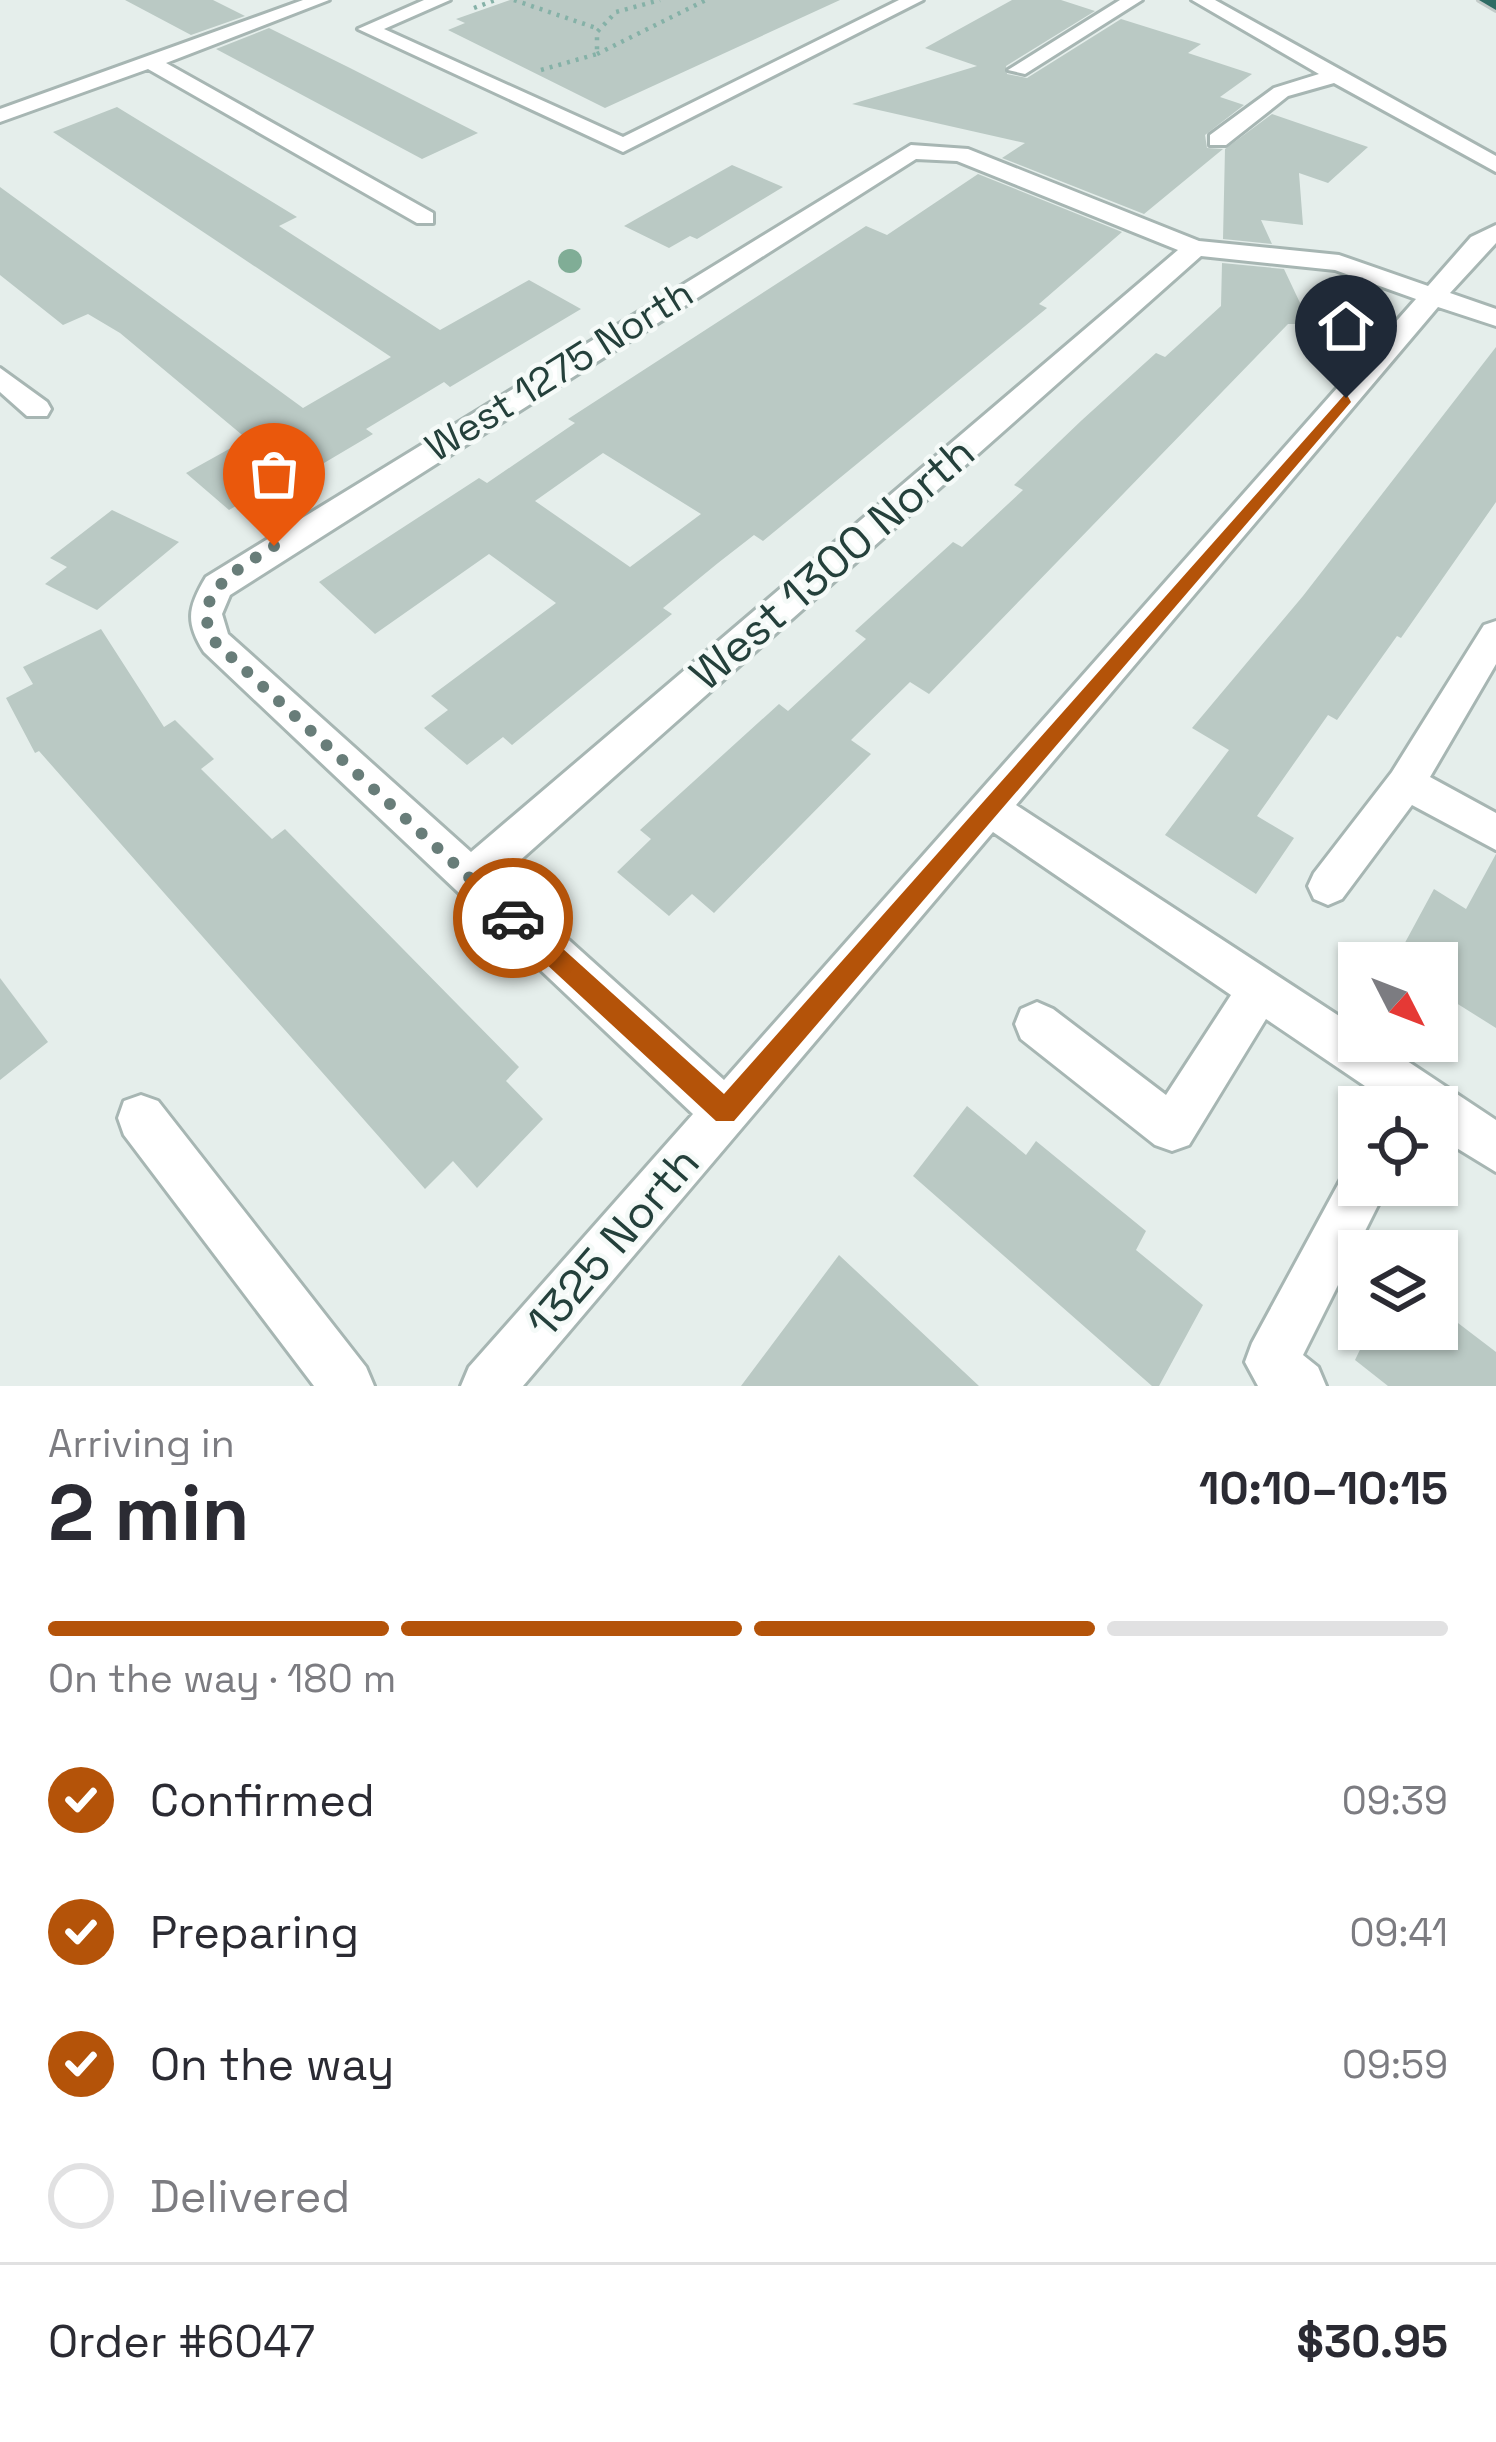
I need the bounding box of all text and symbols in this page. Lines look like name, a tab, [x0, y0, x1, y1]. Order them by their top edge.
street label: West 1275 North	[416, 268, 702, 472]
pin	[1295, 275, 1397, 398]
icon: home	[1313, 293, 1379, 359]
pin	[223, 423, 325, 546]
street label: West 1300 North	[678, 424, 986, 702]
icon: bag	[241, 441, 307, 507]
courier	[453, 858, 573, 978]
icon: car	[480, 885, 546, 951]
north arrow	[1338, 942, 1458, 1062]
map controls	[1338, 942, 1458, 1350]
button: locate	[1338, 1086, 1458, 1206]
street label: 1325 North	[515, 1135, 711, 1349]
button: layers	[1338, 1230, 1458, 1350]
text: Arriving in	[48, 1419, 235, 1468]
text: 10:10–10:15	[1199, 1460, 1448, 1517]
text: 2 min	[48, 1463, 250, 1563]
text: On the way · 180 m	[48, 1654, 396, 1703]
icon: check	[48, 1767, 114, 1833]
text: Confirmed	[150, 1772, 375, 1829]
text: 09:39	[1342, 1776, 1448, 1825]
icon: check	[48, 1899, 114, 1965]
text: Preparing	[150, 1904, 359, 1961]
text: 09:41	[1350, 1908, 1448, 1957]
icon: check	[48, 2031, 114, 2097]
text: On the way	[150, 2036, 394, 2093]
text: 09:59	[1342, 2040, 1448, 2089]
text: Delivered	[150, 2168, 350, 2225]
text: Order #6047	[48, 2313, 315, 2370]
text: $30.95	[1297, 2313, 1448, 2370]

